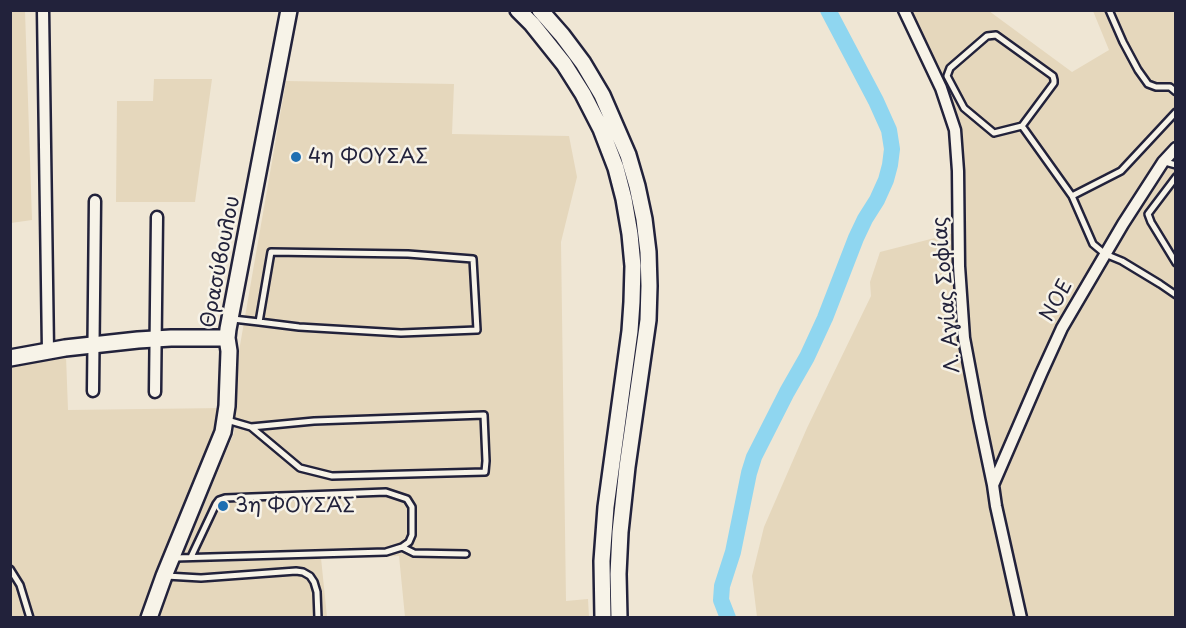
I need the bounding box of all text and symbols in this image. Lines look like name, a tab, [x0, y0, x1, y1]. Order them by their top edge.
place label: 4η ΦΟΥΣΑΣ	[308, 145, 428, 169]
marker: 4η ΦΟΥΣΑΣ	[289, 150, 303, 164]
street label: Θρασύβουλου	[196, 194, 246, 330]
street label: Λ. Αγίας Σοφίας	[928, 216, 966, 374]
street label: NOE	[1036, 276, 1078, 326]
place label: 3η ΦΟΥΣΑΣ	[235, 494, 355, 518]
marker: 3η ΦΟΥΣΑΣ	[216, 499, 230, 513]

